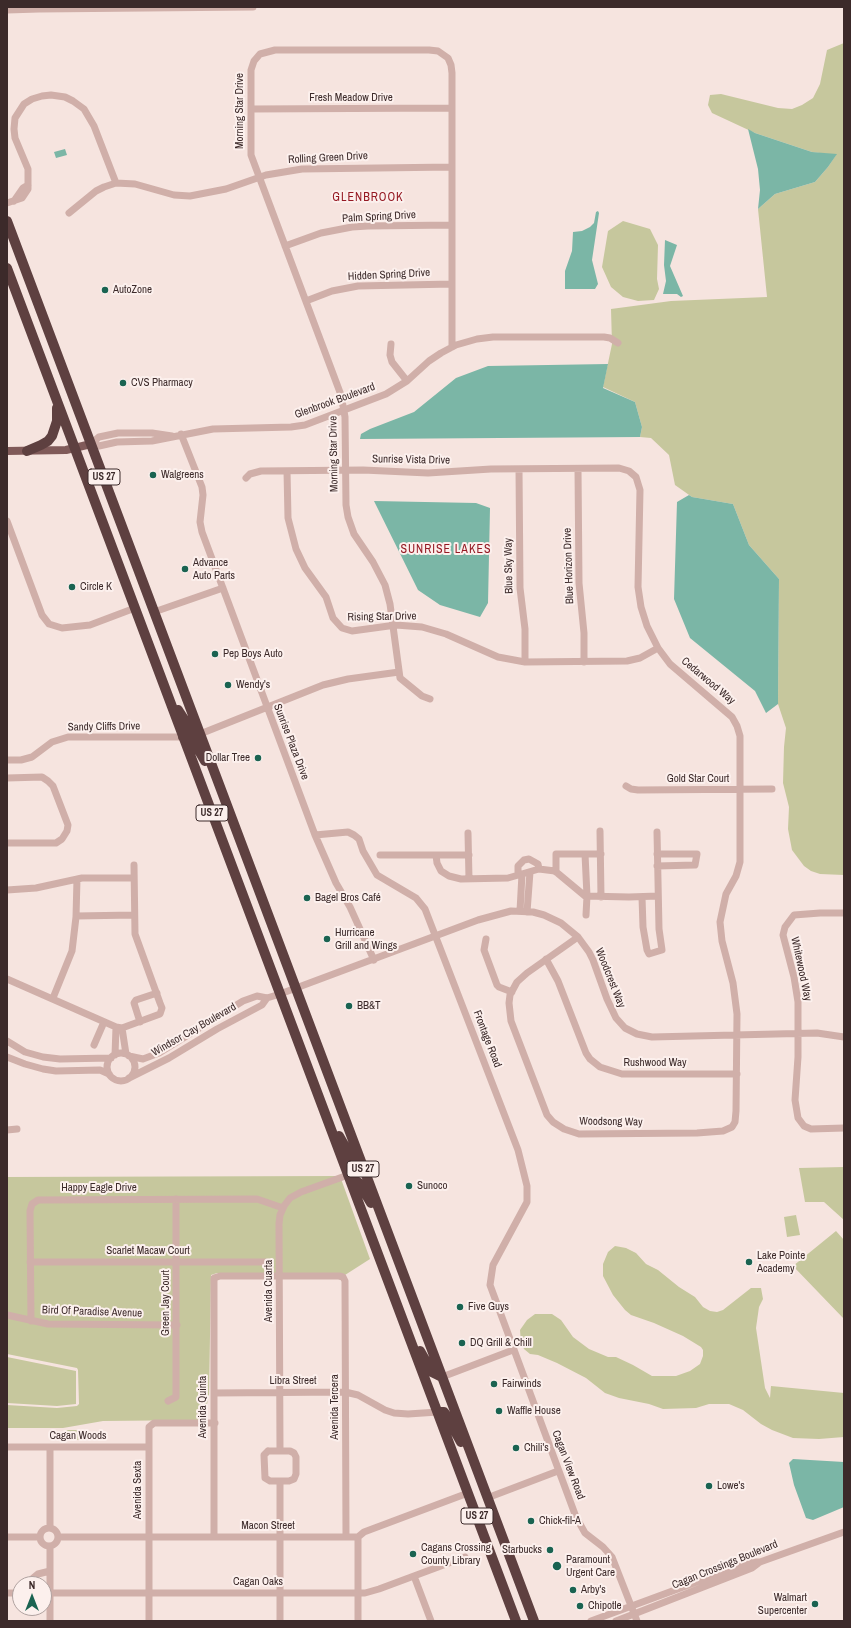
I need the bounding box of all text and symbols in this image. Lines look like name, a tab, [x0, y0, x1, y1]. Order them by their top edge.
street label: Morning Star Drive	[233, 73, 247, 149]
street label: Fresh Meadow Drive	[309, 91, 393, 105]
street label: Rolling Green Drive	[288, 149, 368, 167]
district label: GLENBROOK	[332, 191, 404, 205]
street label: Palm Spring Drive	[342, 208, 416, 226]
street label: Hidden Spring Drive	[348, 266, 430, 284]
place label: AutoZone	[113, 283, 152, 297]
marker: AutoZone	[100, 285, 110, 295]
place label: CVS Pharmacy	[131, 376, 193, 390]
marker: CVS Pharmacy	[118, 378, 128, 388]
street label: Glenbrook Boulevard	[293, 380, 377, 422]
street label: Morning Star Drive	[327, 416, 341, 492]
street label: Sunrise Vista Drive	[372, 453, 450, 467]
place label: Walgreens	[161, 468, 204, 482]
road number: US 27	[88, 469, 120, 485]
marker: Walgreens	[148, 470, 158, 480]
street label: Blue Horizon Drive	[561, 528, 577, 604]
street label: Blue Sky Way	[502, 538, 516, 594]
district label: SUNRISE LAKES	[400, 543, 492, 557]
place label: Advance Auto Parts	[193, 556, 235, 582]
marker: Advance Auto Parts	[180, 564, 190, 574]
place label: Circle K	[80, 580, 112, 594]
marker: Circle K	[67, 582, 77, 592]
street label: Rising Star Drive	[347, 610, 417, 624]
place label: Pep Boys Auto	[223, 647, 283, 661]
marker: Pep Boys Auto	[210, 649, 220, 659]
street label: Cedarwood Way	[678, 655, 738, 707]
place label: Wendy's	[236, 678, 270, 692]
marker: Wendy's	[223, 680, 233, 690]
street label: Sunrise Plaza Drive	[270, 702, 312, 782]
street label: Sandy Cliffs Drive	[68, 720, 140, 734]
place label: Dollar Tree	[206, 751, 250, 765]
marker: Dollar Tree	[253, 753, 263, 763]
street label: Gold Star Court	[667, 772, 729, 786]
road number: US 27	[196, 805, 228, 821]
place label: Bagel Bros Café	[315, 891, 381, 905]
marker: Bagel Bros Café	[302, 893, 312, 903]
place label: Hurricane Grill and Wings	[335, 926, 397, 952]
marker: Hurricane Grill and Wings	[322, 934, 332, 944]
street label: Whitewood Way	[788, 936, 814, 1002]
street label: Woodcrest Way	[592, 946, 628, 1010]
place label: BB&T	[357, 999, 381, 1013]
street label: Windsor Cay Boulevard	[149, 1000, 239, 1060]
marker: BB&T	[344, 1001, 354, 1011]
street label: Frontage Road	[470, 1009, 504, 1069]
street label: Rushwood Way	[624, 1056, 686, 1070]
street label: Woodsong Way	[579, 1115, 643, 1129]
road number: US 27	[347, 1161, 379, 1177]
place label: Sunoco	[417, 1179, 448, 1193]
street label: Happy Eagle Drive	[61, 1181, 137, 1195]
marker: Sunoco	[404, 1181, 414, 1191]
street label: Scarlet Macaw Court	[106, 1244, 190, 1258]
place label: Lake Pointe Academy	[757, 1249, 805, 1275]
marker: Lake Pointe Academy	[744, 1257, 754, 1267]
street label: Avenida Cuarta	[262, 1260, 276, 1322]
street label: Green Jay Court	[159, 1270, 173, 1336]
place label: Five Guys	[468, 1300, 509, 1314]
marker: Five Guys	[455, 1302, 465, 1312]
street label: Bird Of Paradise Avenue	[42, 1304, 142, 1320]
place label: DQ Grill & Chill	[470, 1336, 532, 1350]
marker: DQ Grill & Chill	[457, 1338, 467, 1348]
street label: Libra Street	[269, 1374, 317, 1388]
street label: Avenida Tercera	[328, 1374, 342, 1440]
street label: Avenida Quinta	[196, 1376, 210, 1438]
place label: Fairwinds	[502, 1377, 541, 1391]
marker: Fairwinds	[489, 1379, 499, 1389]
place label: Waffle House	[507, 1404, 561, 1418]
marker: Waffle House	[494, 1406, 504, 1416]
street label: Cagan Woods	[49, 1429, 107, 1443]
street label: Cagan View Road	[549, 1429, 587, 1501]
place label: Chili's	[524, 1441, 549, 1455]
marker: Chili's	[511, 1443, 521, 1453]
street label: Avenida Sexta	[131, 1461, 145, 1519]
place label: Lowe's	[717, 1479, 745, 1493]
marker: Lowe's	[704, 1481, 714, 1491]
road number: US 27	[461, 1508, 493, 1524]
place label: Chick-fil-A	[539, 1514, 581, 1528]
marker: Chick-fil-A	[526, 1516, 536, 1526]
street label: Macon Street	[241, 1519, 295, 1533]
street label: Cagan Crossings Boulevard	[670, 1538, 780, 1592]
place label: Cagans Crossing County Library	[421, 1541, 491, 1567]
place label: Starbucks	[502, 1543, 542, 1557]
marker: Starbucks	[545, 1545, 555, 1555]
marker: Cagans Crossing County Library	[408, 1549, 418, 1559]
place label: Paramount Urgent Care	[566, 1553, 615, 1579]
marker: Paramount Urgent Care	[551, 1560, 563, 1572]
street label: Cagan Oaks	[233, 1575, 283, 1589]
north arrow	[12, 1576, 52, 1616]
text: N	[29, 1578, 35, 1592]
place label: Arby's	[581, 1583, 606, 1597]
marker: Arby's	[568, 1585, 578, 1595]
place label: Walmart Supercenter	[758, 1591, 807, 1617]
place label: Chipotle	[588, 1599, 622, 1613]
marker: Walmart Supercenter	[810, 1599, 820, 1609]
marker: Chipotle	[575, 1601, 585, 1611]

